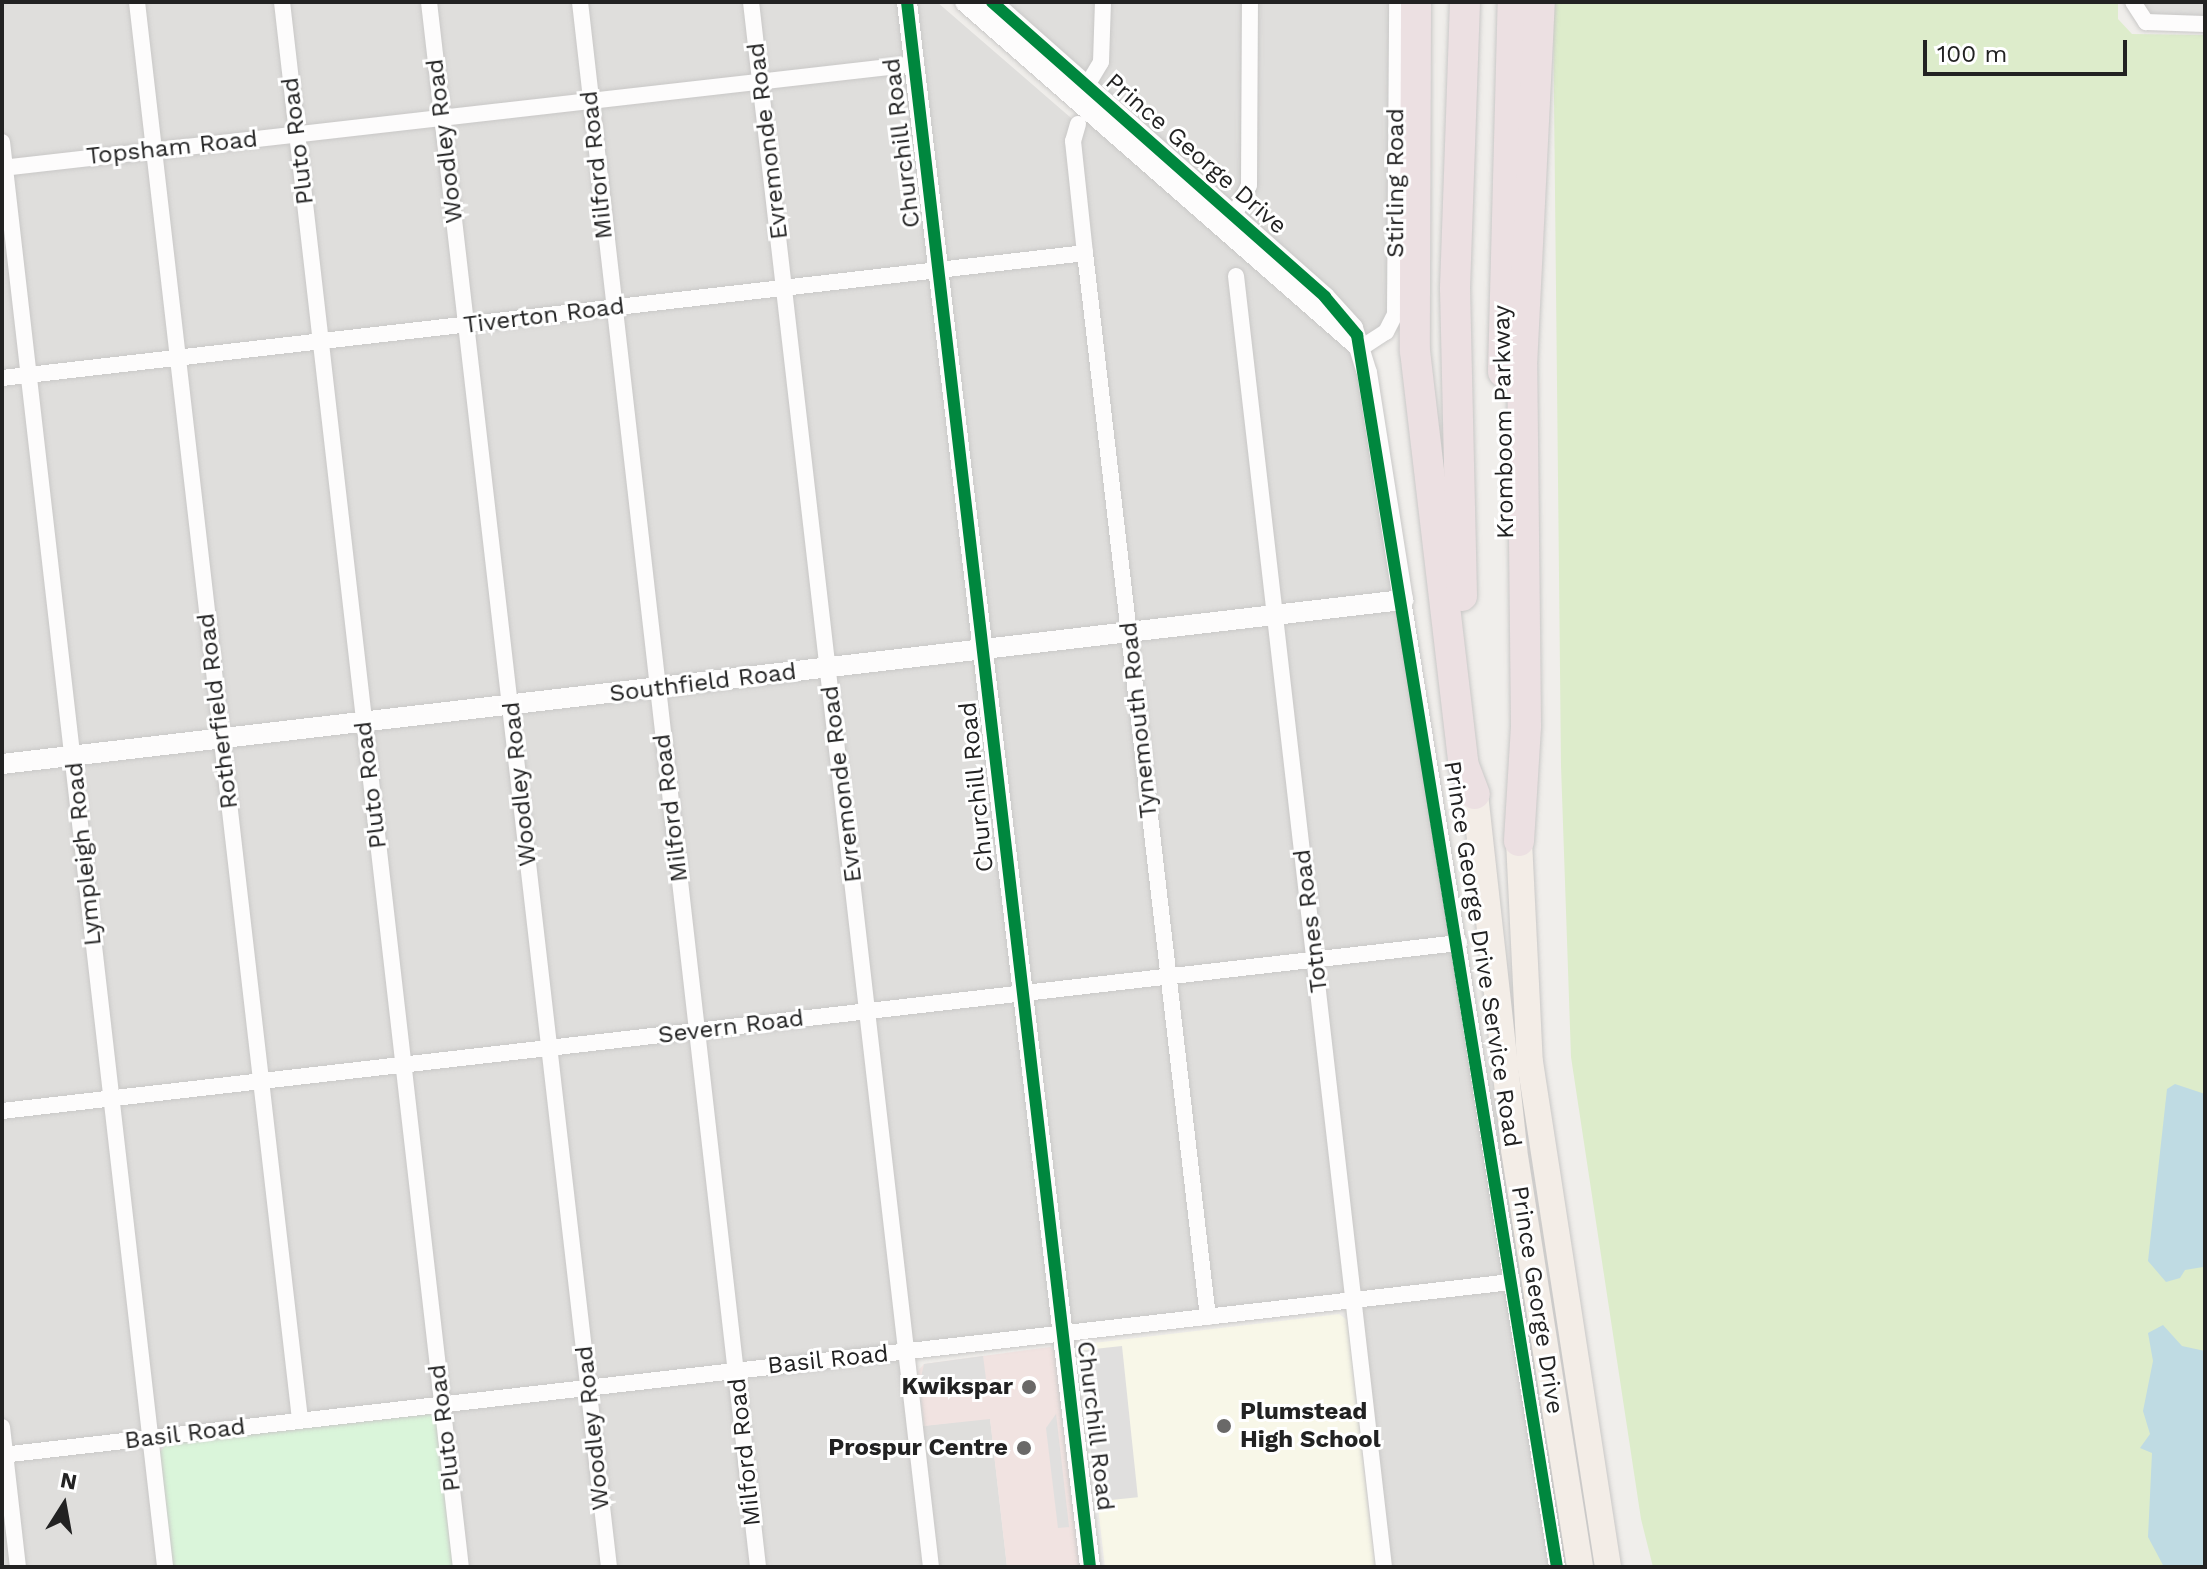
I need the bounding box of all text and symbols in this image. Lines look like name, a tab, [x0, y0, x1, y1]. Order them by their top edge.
scale bar	[1927, 24, 2131, 74]
text: 100 m	[1937, 40, 2007, 68]
street label: Evremonde Road	[742, 41, 794, 241]
street label: Churchill Road	[877, 56, 927, 230]
street label: Woodley Road	[421, 57, 469, 225]
street label: Prince George Drive	[1100, 68, 1292, 240]
street label: Pluto Road	[276, 76, 320, 206]
street label: Milford Road	[575, 89, 619, 241]
street label: Stirling Road	[1382, 108, 1410, 258]
street label: Topsham Road	[85, 125, 259, 171]
street label: Tiverton Road	[462, 292, 626, 340]
street label: Kromboom Parkway	[1488, 305, 1520, 539]
street label: Rotherfield Road	[192, 611, 244, 811]
street label: Tynemouth Road	[1114, 620, 1164, 820]
street label: Southfield Road	[608, 657, 798, 709]
street label: Evremonde Road	[816, 684, 868, 884]
street label: Woodley Road	[497, 700, 543, 868]
street label: Churchill Road	[954, 700, 1000, 874]
street label: Pluto Road	[349, 720, 393, 850]
street label: Milford Road	[648, 732, 694, 884]
street label: Prince George Drive Service Road	[1437, 759, 1527, 1149]
street label: Lympleigh Road	[60, 761, 108, 947]
street label: Totnes Road	[1288, 848, 1334, 994]
street label: Severn Road	[656, 1004, 806, 1050]
street label: Prince George Drive	[1505, 1184, 1569, 1416]
street label: Basil Road	[766, 1339, 890, 1381]
street label: Churchill Road	[1070, 1339, 1120, 1513]
street label: Woodley Road	[570, 1344, 616, 1512]
street label: Pluto Road	[423, 1363, 467, 1493]
place label: Kwikspar	[901, 1373, 1013, 1401]
street label: Milford Road	[723, 1376, 767, 1528]
marker: Kwikspar	[1020, 1378, 1038, 1396]
place label: Plumstead High School	[1240, 1398, 1381, 1454]
street label: Basil Road	[123, 1412, 247, 1456]
marker: Plumstead High School	[1215, 1417, 1233, 1435]
place label: Prospur Centre	[828, 1434, 1008, 1462]
marker: Prospur Centre	[1015, 1439, 1033, 1457]
north arrow	[24, 1465, 104, 1545]
text: N	[58, 1467, 79, 1495]

